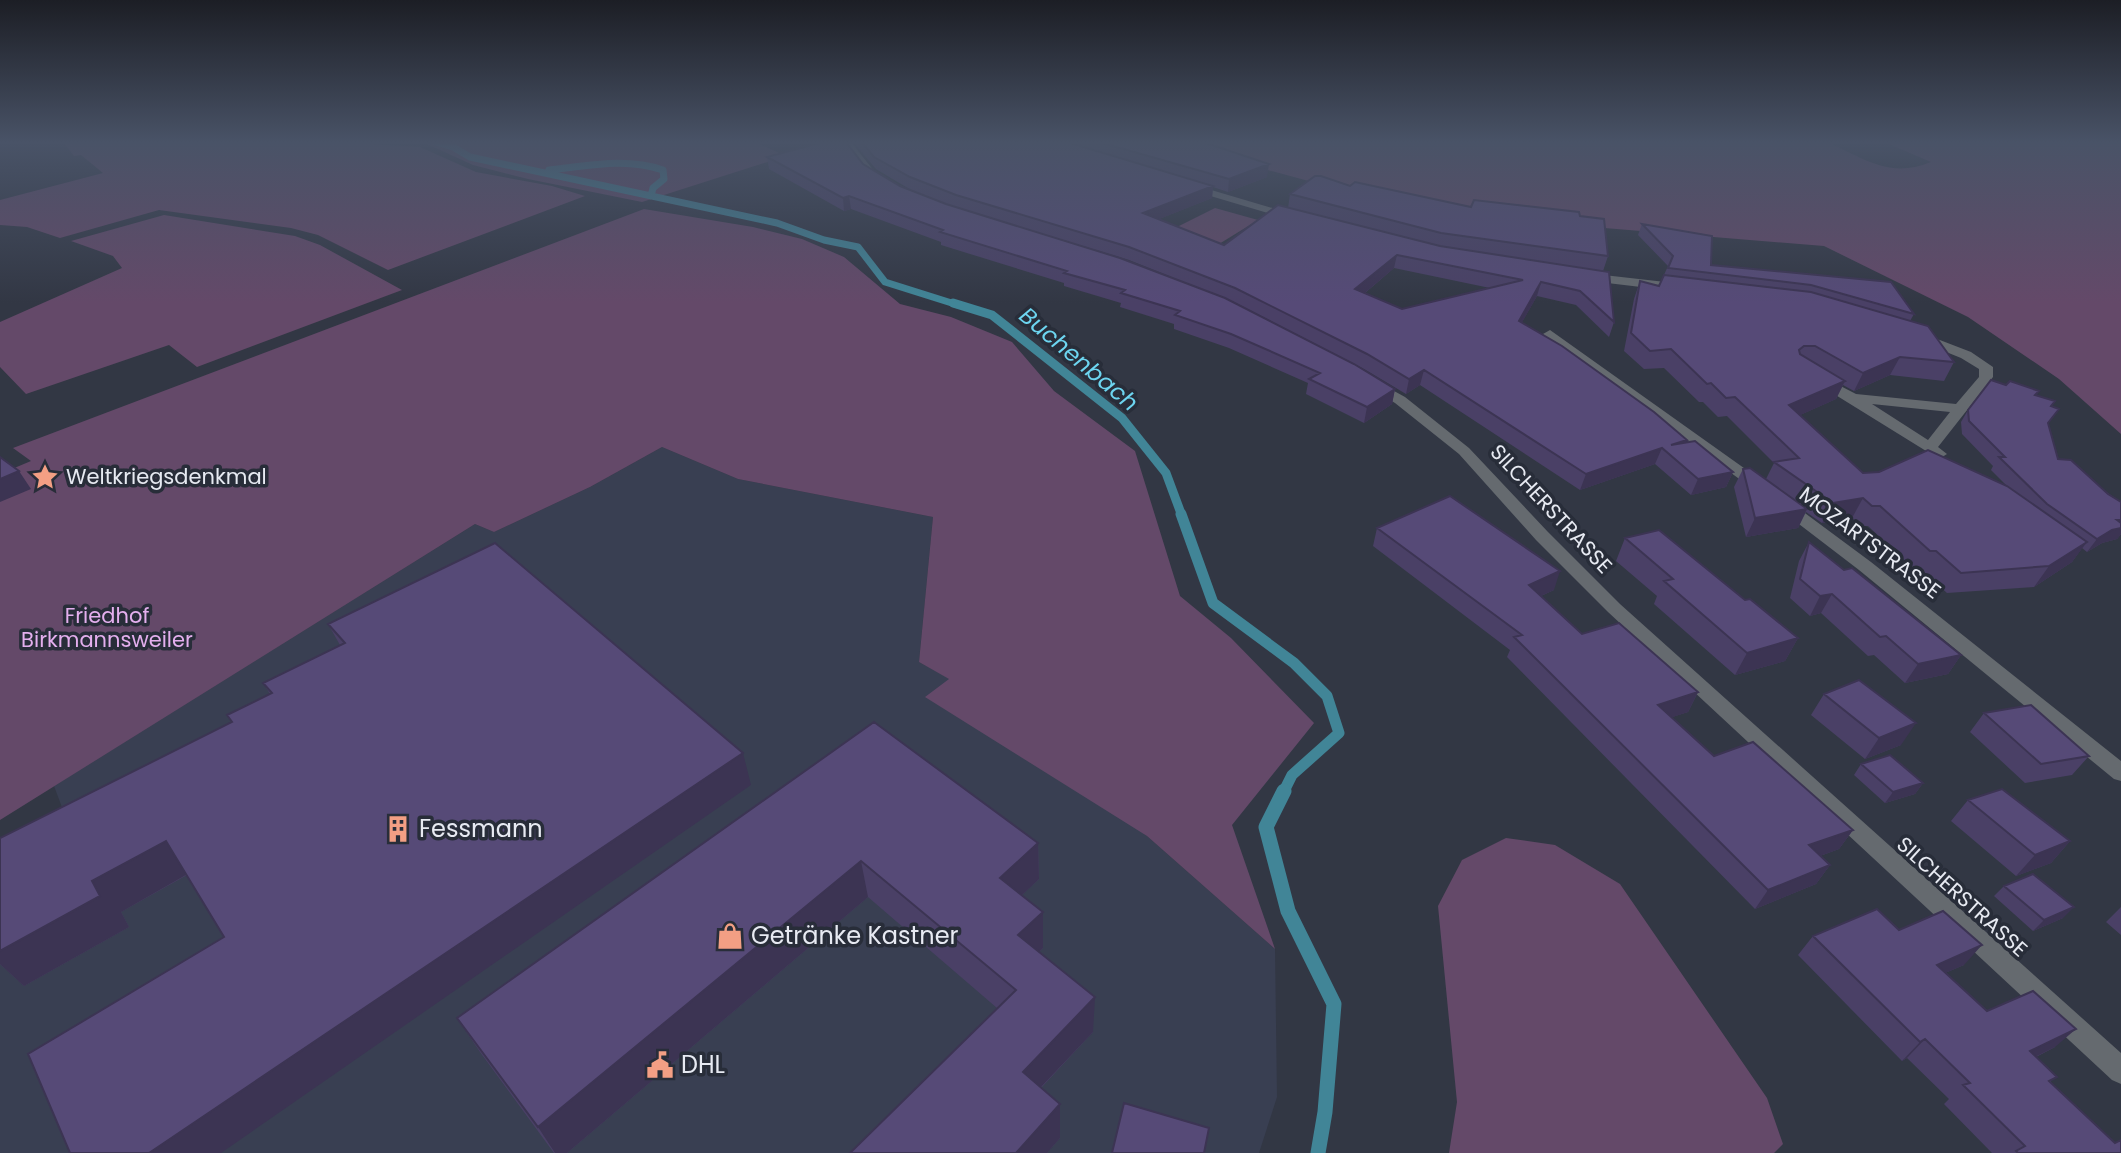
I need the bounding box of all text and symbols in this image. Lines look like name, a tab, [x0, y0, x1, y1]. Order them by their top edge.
water label: Buchenbach	[1013, 300, 1145, 418]
street label: SILCHERSTRASSE	[1484, 438, 1619, 580]
place icon: Weltkriegsdenkmal	[30, 462, 60, 492]
place label: Weltkriegsdenkmal	[66, 462, 267, 491]
street label: MOZARTSTRASSE	[1794, 480, 1947, 605]
park label: Friedhof Birkmannsweiler	[21, 601, 193, 654]
place label: Fessmann	[419, 812, 543, 845]
building icon: Fessmann	[383, 814, 413, 844]
street label: SILCHERSTRASSE	[1891, 830, 2034, 963]
place label: Getränke Kastner	[751, 919, 959, 952]
shop icon: Getränke Kastner	[715, 921, 745, 951]
place label: DHL	[681, 1048, 725, 1081]
public building icon: DHL	[645, 1050, 675, 1080]

